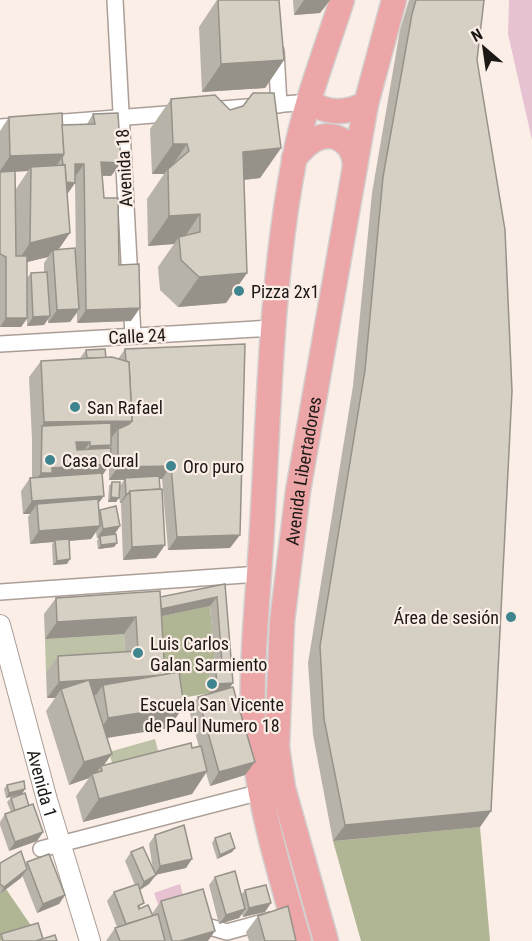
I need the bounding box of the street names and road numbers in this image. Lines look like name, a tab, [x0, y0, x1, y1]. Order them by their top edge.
street label: Avenida 18	[111, 128, 137, 208]
street label: Calle 24	[108, 324, 166, 348]
street label: Avenida Libertadores	[281, 395, 325, 547]
street label: Avenida 1	[23, 747, 62, 820]

